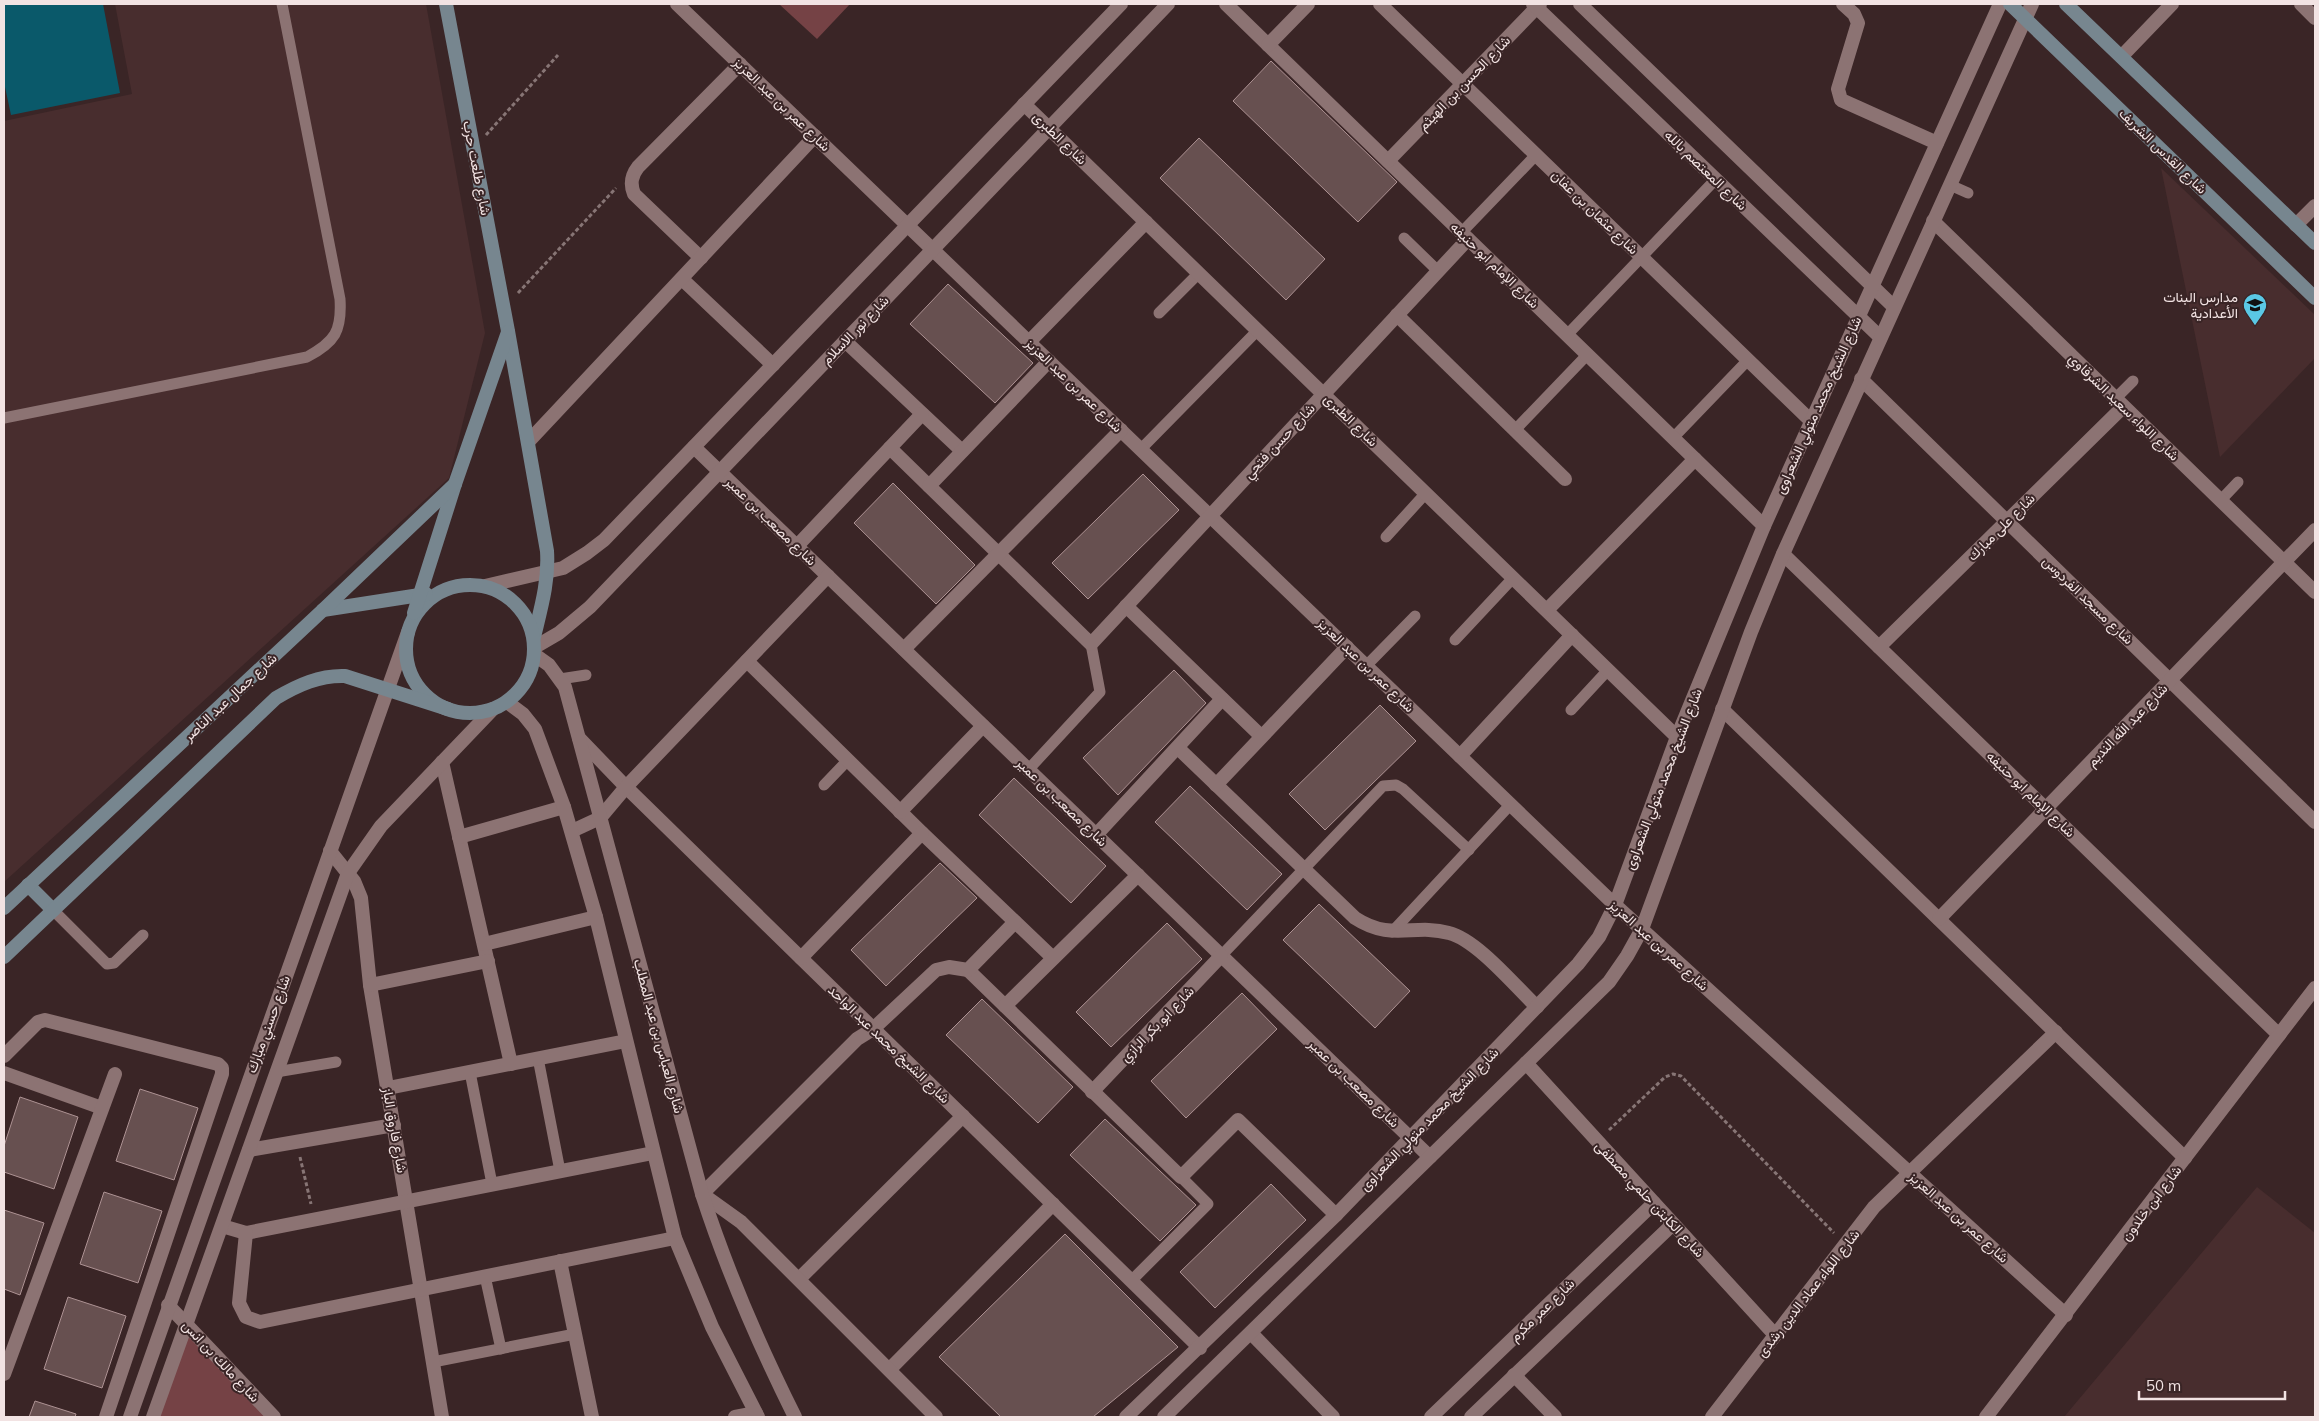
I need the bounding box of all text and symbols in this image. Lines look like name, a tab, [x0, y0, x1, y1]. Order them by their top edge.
street label: شارع الحسن بن الهيثم	[1414, 32, 1515, 136]
street label: شارع عمر بن عبد العزيز	[728, 52, 834, 156]
street label: شارع القدس الشريف	[2114, 104, 2211, 199]
street label: شارع الطبرى	[1028, 108, 1091, 170]
street label: شارع طلعت حرب	[457, 119, 495, 217]
street label: شارع المعتصم بالله	[1659, 126, 1751, 216]
street label: شارع عثمان بن عفان	[1546, 166, 1642, 260]
street label: شارع الإمام ابو حنيفه	[1445, 218, 1543, 313]
place label: مدارس البنات الأعدادية	[2163, 288, 2238, 322]
street label: شارع نور الاسلام	[817, 292, 894, 370]
school or university icon: مدارس البنات الأعدادية	[2242, 292, 2268, 326]
street label: شارع الشيخ محمد متولي الشعراوى	[1771, 313, 1868, 498]
street label: شارع عمر بن عبد العزيز	[1020, 333, 1126, 437]
street label: شارع اللواء سعيد الشرقاوي	[2063, 349, 2183, 467]
street label: شارع الطبرى	[1319, 390, 1382, 452]
street label: شارع حسن فتحي	[1239, 399, 1321, 485]
street label: شارع مصعب بن عمير	[719, 472, 820, 571]
street label: شارع على مبارك	[1963, 489, 2040, 566]
street label: شارع مسجد الفردوس	[2037, 552, 2137, 650]
street label: شارع عمر بن عبد العزيز	[1312, 613, 1418, 717]
street label: شارع جمال عبد الناصر	[179, 649, 282, 747]
street label: شارع عبد الله النديم	[2083, 680, 2173, 772]
street label: شارع الشيخ محمد متولي الشعراوى	[1620, 686, 1709, 873]
street label: شارع الإمام ابو حنيفه	[1981, 747, 2079, 842]
street label: شارع مصعب بن عمير	[1010, 753, 1111, 852]
street label: شارع عمر بن عبد العزيز	[1603, 895, 1713, 996]
street label: شارع العباس بن عبد المطلب	[628, 957, 688, 1116]
street label: شارع حسني مبارك	[242, 973, 297, 1076]
street label: شارع الشيخ محمد عبد الواحد	[823, 981, 954, 1109]
street label: شارع ابو بكر الرازي	[1116, 982, 1200, 1068]
street label: شارع مصعب بن عمير	[1302, 1034, 1403, 1133]
street label: شارع الشيخ محمد متولي الشعراوى	[1356, 1043, 1505, 1197]
street label: شارع فاروق الباز	[376, 1085, 411, 1175]
street label: شارع الكابتن حلمي مصطفى	[1589, 1137, 1709, 1263]
street label: شارع ابن خلدون	[2117, 1162, 2187, 1246]
street label: شارع عمر بن عبد العزيز	[1903, 1167, 2013, 1268]
street label: شارع اللواء عماد الدين رشدى	[1753, 1226, 1865, 1362]
street label: شارع عمر مكرم	[1506, 1275, 1580, 1347]
street label: شارع مالك بن انس	[177, 1316, 264, 1407]
scale bar	[2139, 1368, 2285, 1400]
text: 50 m	[2146, 1376, 2181, 1395]

